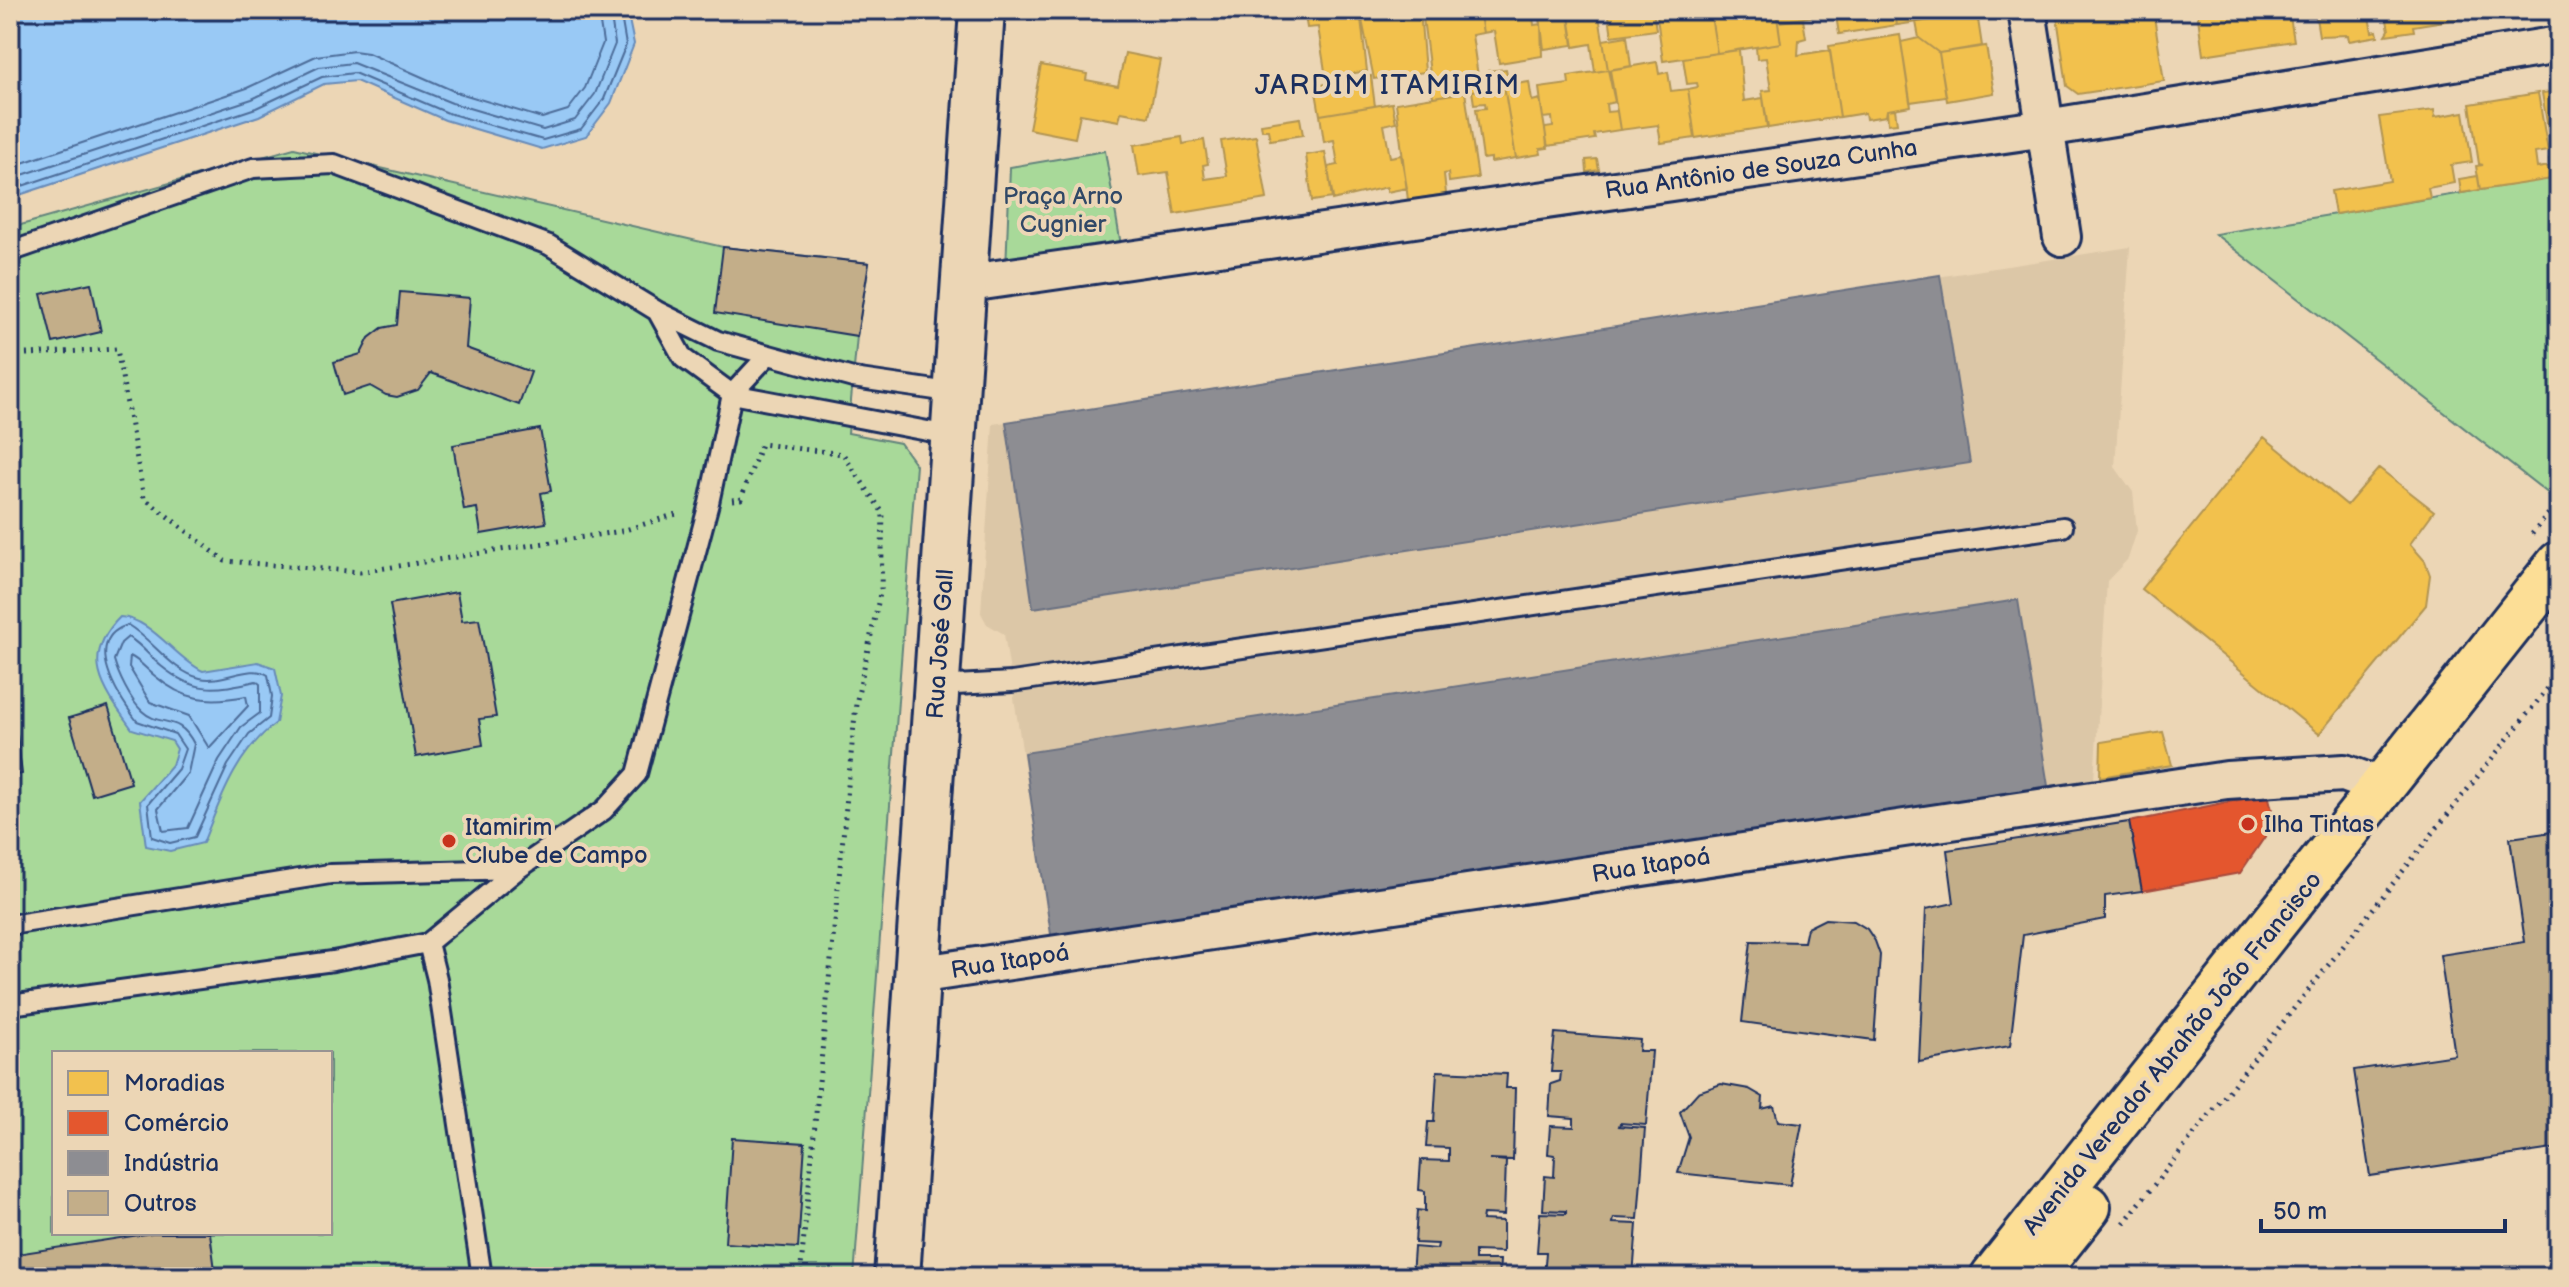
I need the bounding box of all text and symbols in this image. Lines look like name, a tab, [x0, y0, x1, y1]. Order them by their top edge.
district label: JARDIM ITAMIRIM	[1255, 69, 1521, 102]
street label: Rua Antônio de Souza Cunha	[1603, 133, 1919, 206]
park label: Praça Arno Cugnier	[1003, 182, 1123, 239]
street label: Rua José Gall	[921, 568, 960, 720]
place label: Ilha Tintas	[2264, 810, 2374, 839]
place label: Itamirim Clube de Campo	[465, 813, 648, 870]
marker: Ilha Tintas	[2239, 815, 2257, 833]
marker: Itamirim Clube de Campo	[440, 832, 458, 850]
street label: Rua Itapoá	[1590, 842, 1712, 889]
street label: Avenida Vereador Abrahão João Francisco	[2017, 866, 2328, 1241]
street label: Rua Itapoá	[949, 938, 1071, 985]
legend	[52, 1051, 332, 1235]
text: Moradias	[124, 1069, 225, 1098]
text: Comércio	[124, 1109, 229, 1138]
text: Indústria	[124, 1149, 219, 1178]
scale bar	[2261, 1183, 2505, 1233]
text: Outros	[124, 1189, 197, 1218]
text: 50 m	[2273, 1197, 2327, 1226]

